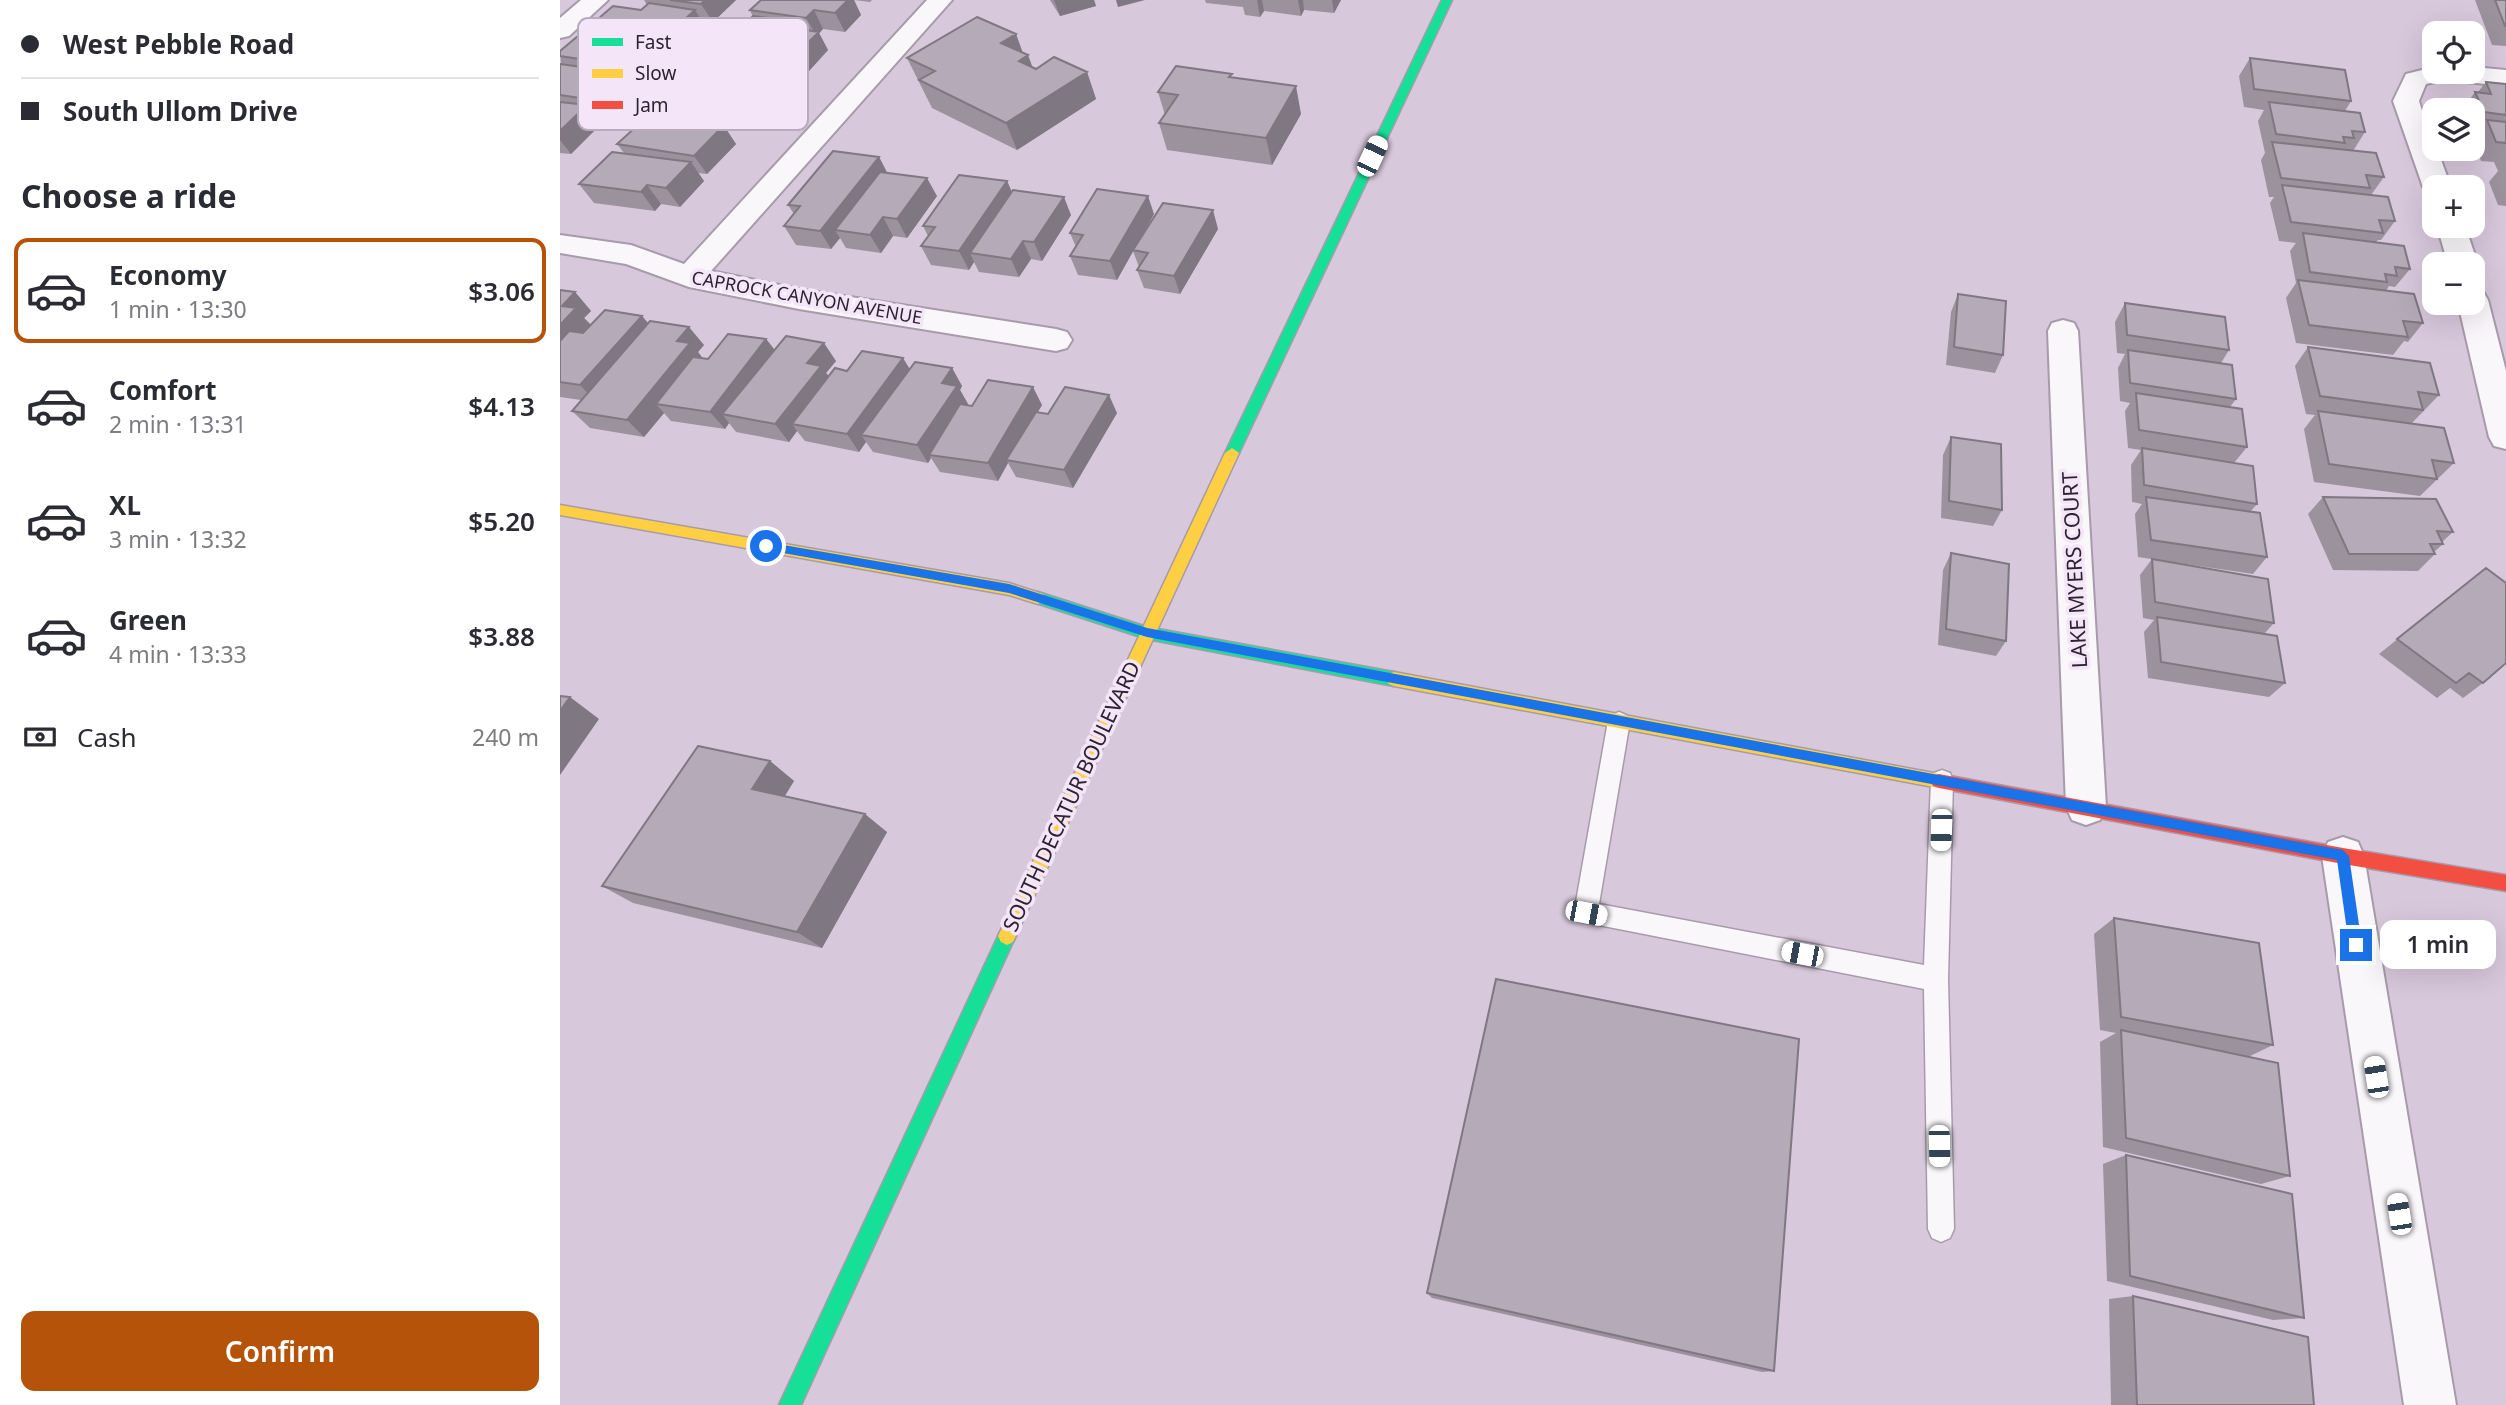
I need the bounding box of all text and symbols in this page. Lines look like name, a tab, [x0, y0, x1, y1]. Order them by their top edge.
legend	[578, 18, 808, 130]
map controls	[2422, 21, 2485, 315]
button: locate	[2422, 21, 2485, 84]
text: West Pebble Road	[63, 26, 294, 62]
text: Fast	[635, 29, 672, 55]
text: Slow	[635, 60, 676, 86]
text: Jam	[633, 92, 669, 118]
text: South Ullom Drive	[63, 93, 298, 129]
button: layers	[2422, 98, 2485, 161]
car	[1354, 133, 1391, 179]
text: Choose a ride	[21, 174, 237, 217]
button: +	[2422, 175, 2485, 238]
button: −	[2422, 252, 2485, 315]
text: Economy	[109, 257, 227, 293]
icon: car	[25, 259, 88, 322]
street label: CAPROCK CANYON AVENUE	[690, 265, 924, 329]
text: $3.06	[468, 273, 535, 309]
text: 1 min · 13:30	[109, 293, 247, 325]
text: Comfort	[109, 372, 217, 408]
icon: car	[25, 374, 88, 437]
text: $4.13	[468, 388, 535, 424]
text: 2 min · 13:31	[109, 408, 247, 440]
street label: LAKE MYERS COURT	[2055, 471, 2093, 669]
text: XL	[109, 487, 141, 523]
icon: car	[25, 489, 88, 552]
text: $5.20	[468, 503, 535, 539]
text: 3 min · 13:32	[109, 523, 247, 555]
route start	[750, 530, 782, 562]
text: Green	[109, 602, 187, 638]
icon: car	[25, 604, 88, 667]
text: $3.88	[468, 618, 535, 654]
text: 4 min · 13:33	[109, 638, 247, 670]
street label: SOUTH DECATUR BOULEVARD	[996, 656, 1146, 936]
icon: cash	[21, 718, 59, 756]
text: Cash	[77, 719, 137, 755]
text: 240 m	[472, 721, 539, 753]
car	[1930, 809, 1953, 851]
car	[1564, 899, 1609, 927]
callout: 1 min	[2380, 920, 2496, 970]
text: 1 min	[2407, 928, 2469, 960]
route end	[2340, 929, 2372, 961]
car	[1780, 940, 1825, 968]
car	[2363, 1055, 2390, 1099]
car	[1929, 1125, 1950, 1167]
car	[2386, 1192, 2413, 1236]
button: Confirm	[21, 1311, 539, 1391]

